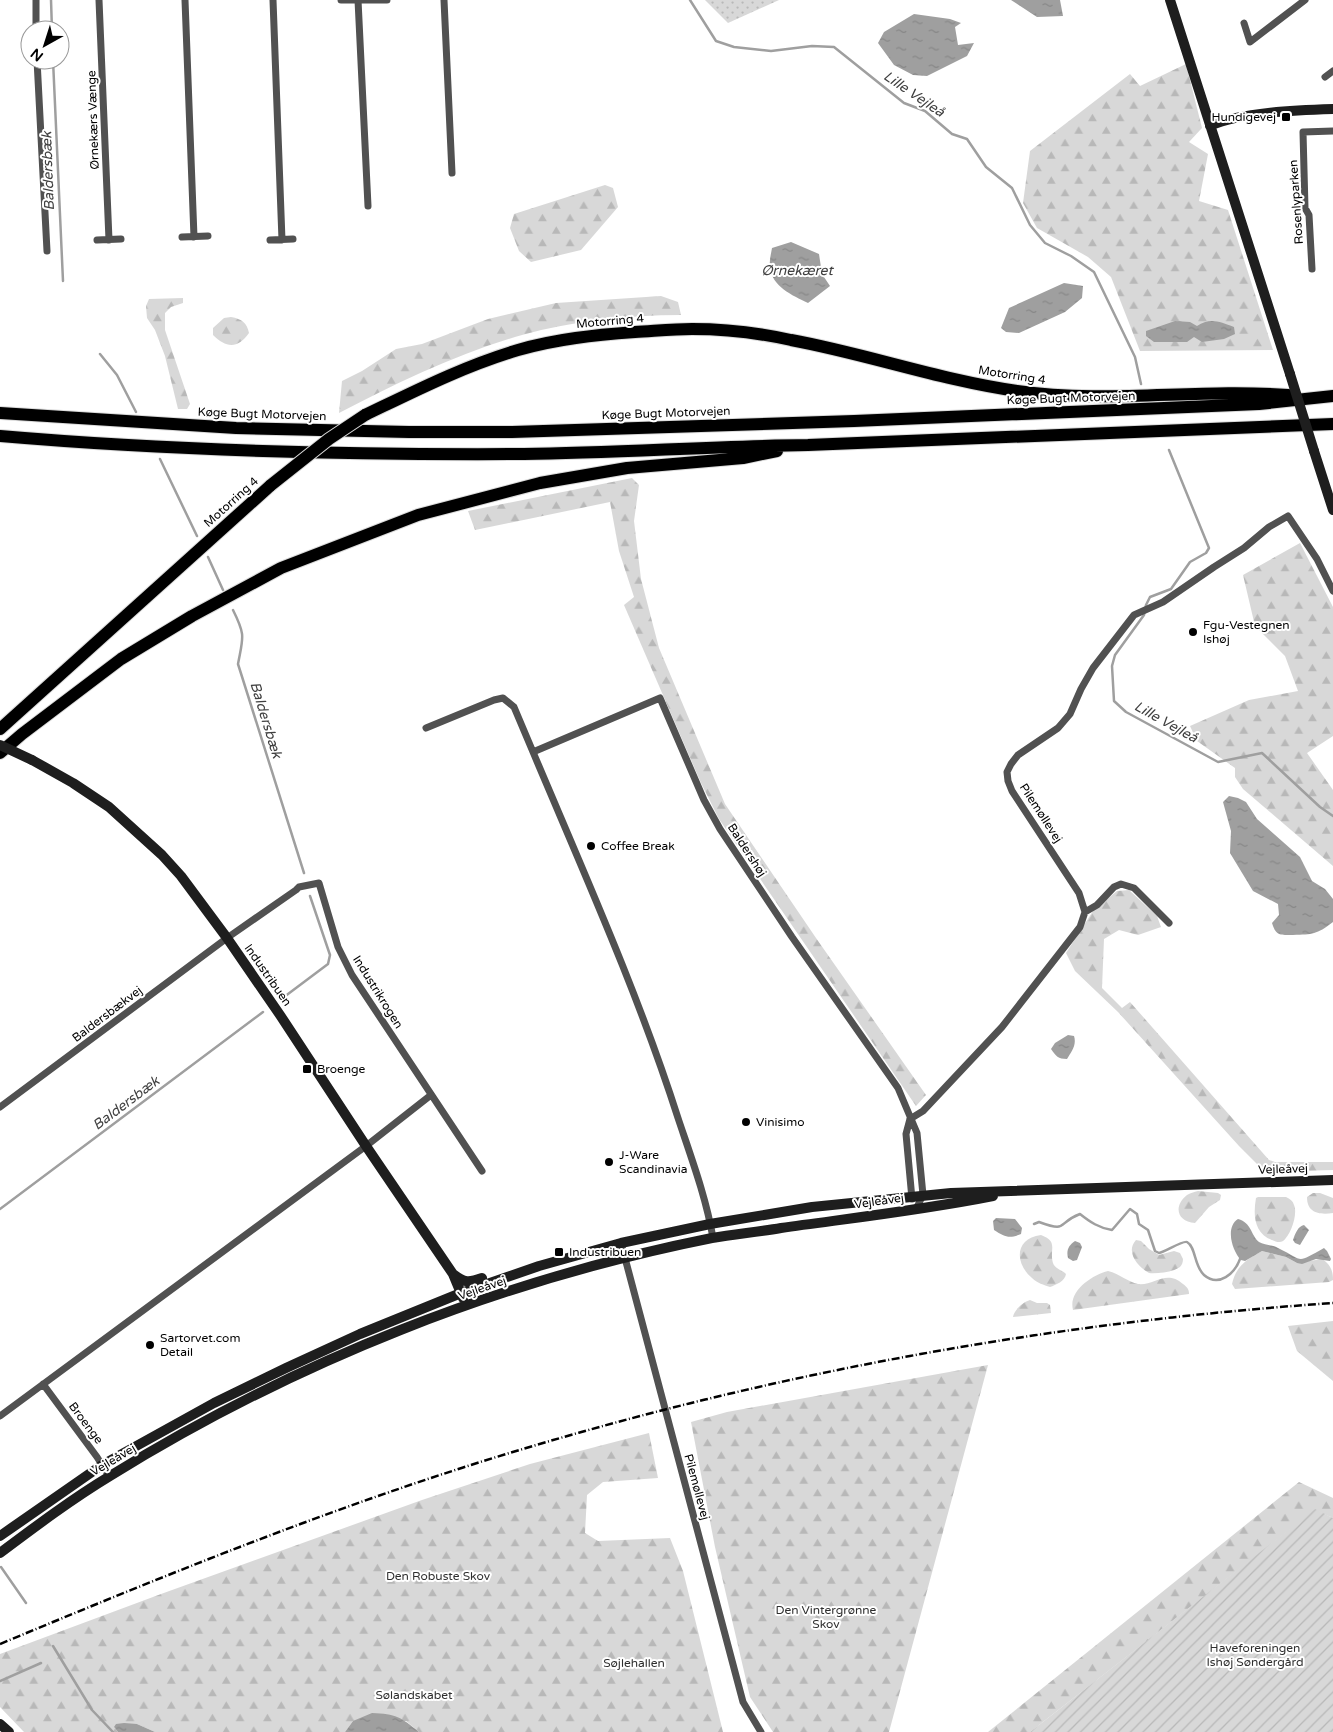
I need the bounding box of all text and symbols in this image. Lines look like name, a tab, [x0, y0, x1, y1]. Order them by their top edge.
north arrow	[20, 20, 70, 70]
text: N	[27, 45, 47, 65]
water label: Lille Vejleå	[880, 67, 949, 121]
street label: Ørnekærs Vænge	[84, 70, 102, 170]
place label: Hundigevej	[1211, 110, 1276, 124]
marker: Hundigevej	[1280, 111, 1292, 123]
water label: Baldersbæk	[38, 130, 58, 211]
street label: Rosenlyparken	[1286, 159, 1306, 245]
water label: Ørnekæret	[761, 262, 835, 279]
street label: Motorring 4	[575, 311, 645, 331]
street label: Motorring 4	[977, 363, 1047, 387]
street label: Køge Bugt Motorvejen	[1006, 389, 1136, 407]
street label: Køge Bugt Motorvejen	[601, 404, 731, 422]
street label: Køge Bugt Motorvejen	[197, 405, 327, 423]
street label: Motorring 4	[201, 474, 261, 530]
place label: Fgu-Vestegnen Ishøj	[1203, 618, 1290, 646]
marker: Fgu-Vestegnen Ishøj	[1187, 626, 1199, 638]
water label: Baldersbæk	[246, 680, 286, 762]
water label: Lille Vejleå	[1131, 698, 1202, 747]
street label: Pilemøllevej	[1017, 781, 1065, 845]
street label: Baldershøj	[725, 821, 769, 879]
place label: Coffee Break	[601, 839, 675, 853]
marker: Coffee Break	[585, 840, 597, 852]
street label: Industribuen	[242, 941, 294, 1009]
street label: Industrikrogen	[350, 953, 406, 1031]
street label: Baldersbækvej	[69, 983, 145, 1045]
place label: Broenge	[317, 1062, 366, 1076]
marker: Broenge	[301, 1063, 313, 1075]
water label: Baldersbæk	[89, 1072, 164, 1134]
place label: Vinisimo	[756, 1115, 805, 1129]
marker: Vinisimo	[740, 1116, 752, 1128]
place label: J-Ware Scandinavia	[619, 1148, 687, 1176]
marker: J-Ware Scandinavia	[603, 1156, 615, 1168]
street label: Vejleåvej	[1258, 1161, 1308, 1177]
street label: Vejleåvej	[853, 1191, 905, 1211]
place label: Industribuen	[569, 1245, 641, 1259]
marker: Industribuen	[553, 1246, 565, 1258]
street label: Vejleåvej	[456, 1273, 508, 1303]
place label: Sartorvet.com Detail	[160, 1331, 240, 1359]
marker: Sartorvet.com Detail	[144, 1339, 156, 1351]
street label: Broenge	[66, 1399, 106, 1447]
street label: Vejleåvej	[88, 1441, 138, 1479]
street label: Pilemøllevej	[681, 1452, 713, 1522]
park label: Den Robuste Skov	[386, 1569, 491, 1583]
park label: Den Vintergrønne Skov	[776, 1603, 877, 1631]
park label: Haveforeningen Ishøj Søndergård	[1207, 1641, 1303, 1669]
park label: Søjlehallen	[603, 1656, 665, 1670]
park label: Sølandskabet	[375, 1688, 453, 1702]

